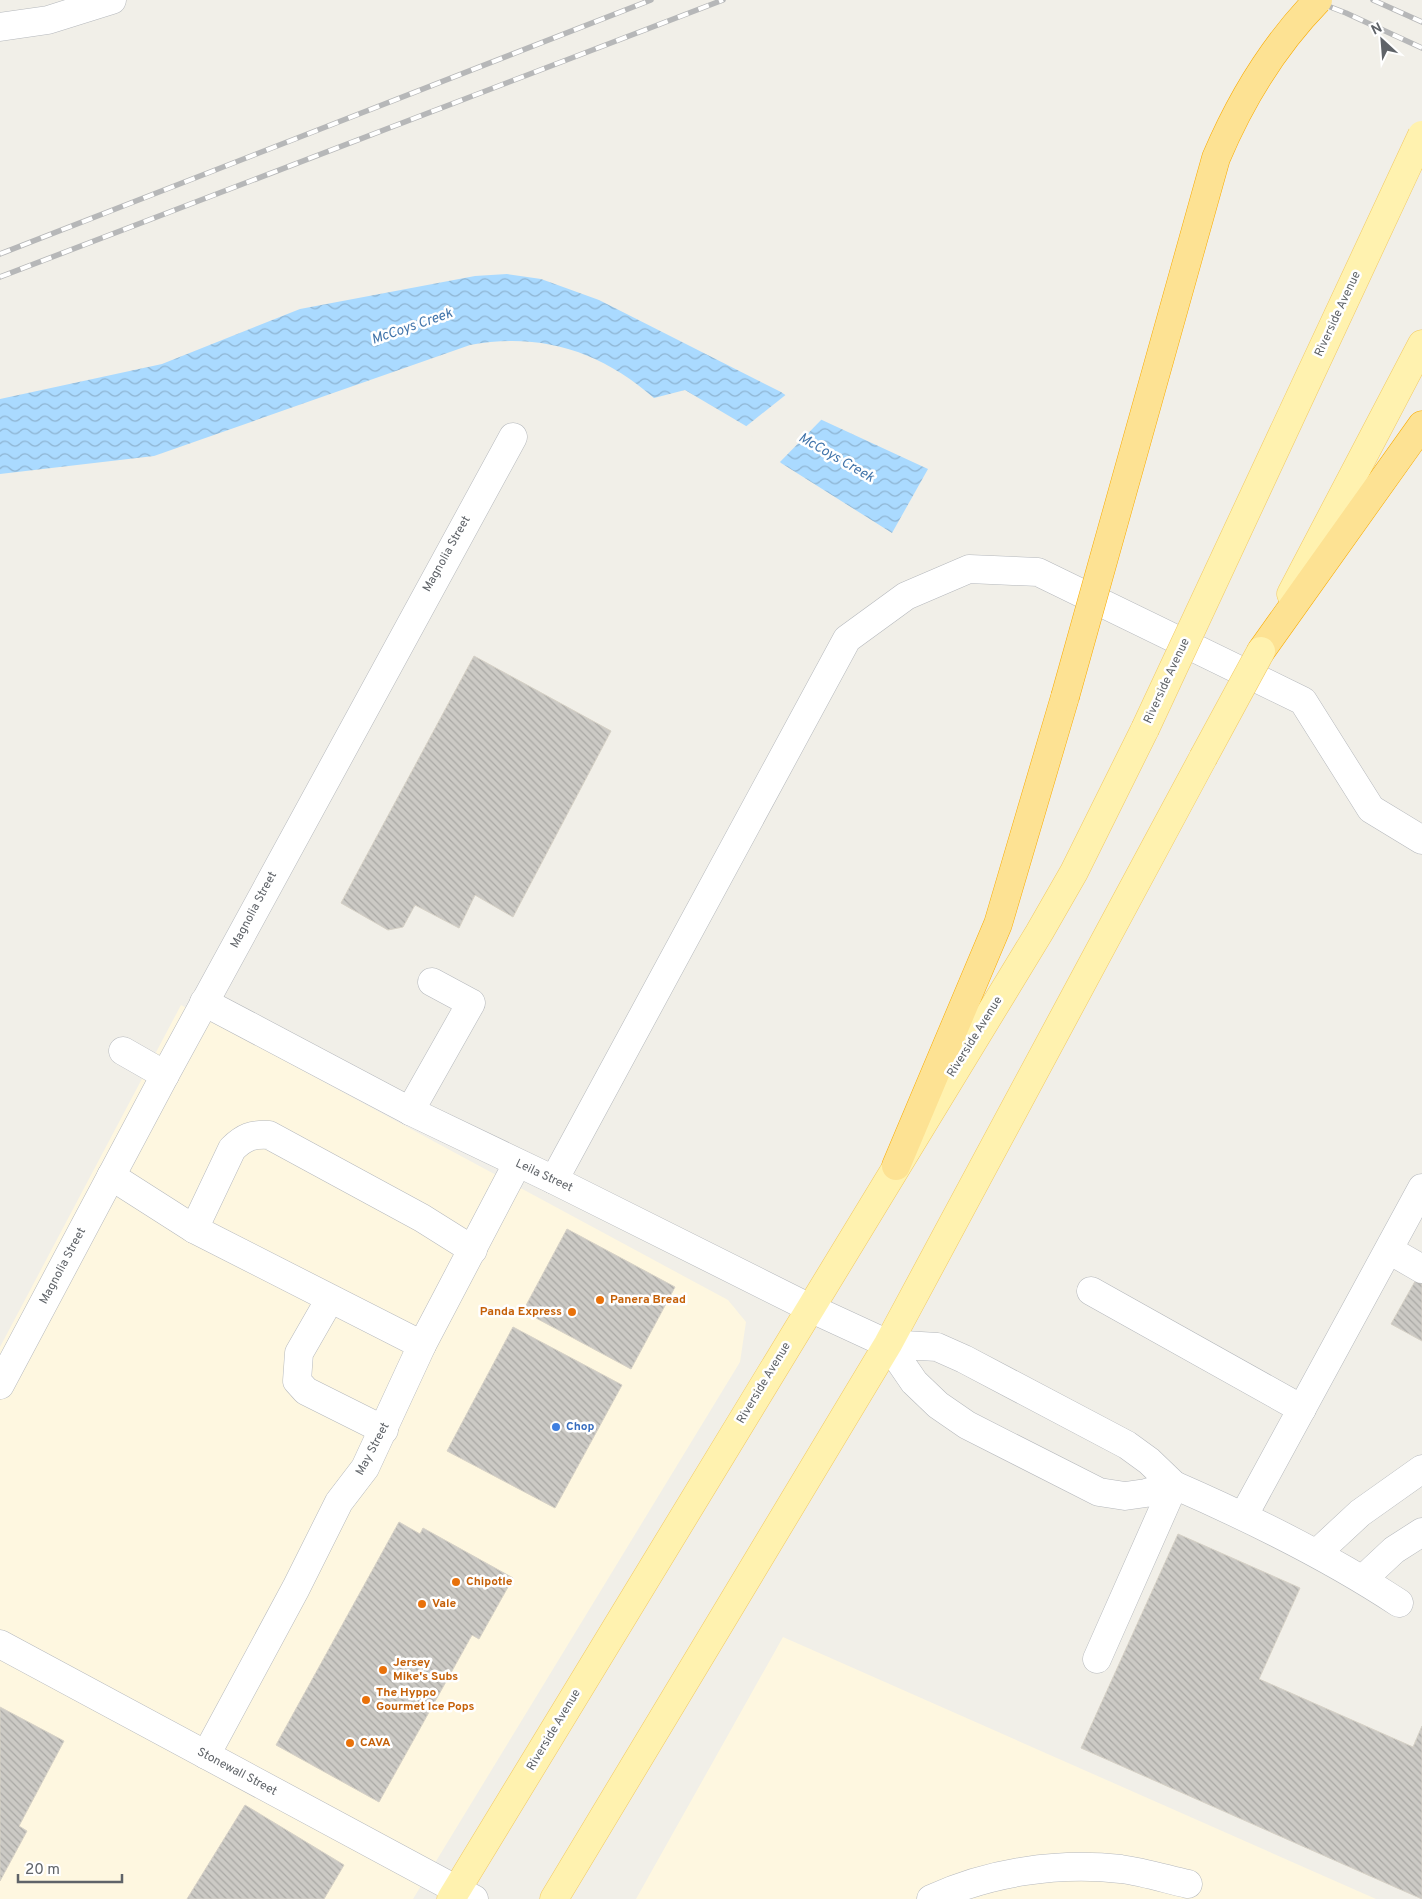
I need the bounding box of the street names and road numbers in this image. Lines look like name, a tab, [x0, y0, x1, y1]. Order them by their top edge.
street label: Riverside Avenue	[1311, 269, 1365, 359]
street label: Magnolia Street	[419, 513, 475, 595]
street label: Riverside Avenue	[1140, 636, 1194, 726]
street label: Magnolia Street	[227, 869, 281, 951]
street label: Riverside Avenue	[944, 994, 1006, 1080]
street label: Leila Street	[513, 1156, 575, 1196]
street label: Magnolia Street	[36, 1225, 90, 1307]
street label: Riverside Avenue	[733, 1339, 795, 1427]
street label: May Street	[352, 1420, 394, 1478]
street label: Riverside Avenue	[523, 1686, 585, 1774]
street label: Stonewall Street	[194, 1744, 280, 1800]

